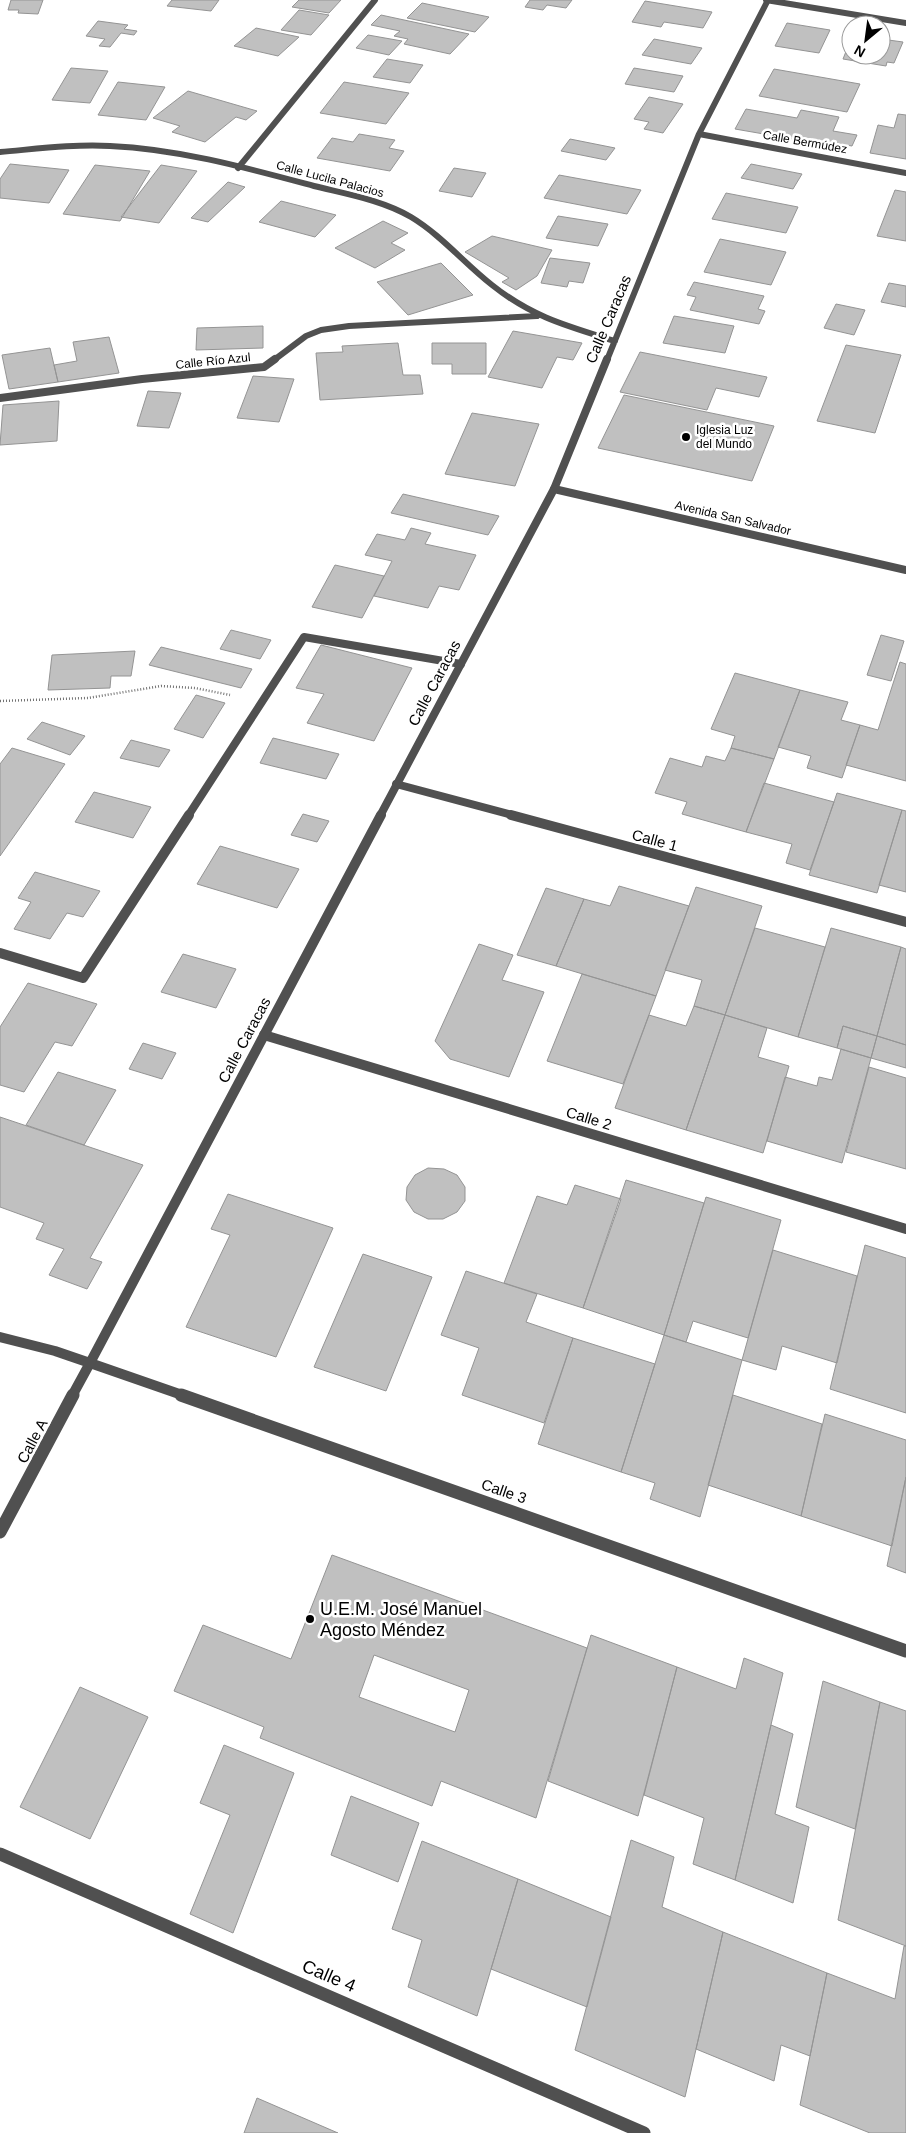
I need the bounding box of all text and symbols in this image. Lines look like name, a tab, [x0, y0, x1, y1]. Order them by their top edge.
north arrow	[841, 15, 891, 65]
text: N	[851, 42, 868, 61]
street label: Calle Bermúdez	[762, 128, 848, 156]
street label: Calle Lucila Palacios	[275, 158, 385, 200]
street label: Calle Caracas	[582, 272, 634, 366]
street label: Calle Río Azul	[175, 350, 251, 372]
place label: Iglesia Luz del Mundo	[696, 423, 753, 451]
marker: Iglesia Luz del Mundo	[680, 431, 692, 443]
street label: Avenida San Salvador	[674, 498, 792, 538]
street label: Calle Caracas	[404, 637, 464, 729]
street label: Calle 1	[630, 826, 680, 854]
street label: Calle Caracas	[214, 994, 274, 1086]
street label: Calle 2	[564, 1103, 614, 1133]
street label: Calle A	[13, 1416, 51, 1466]
street label: Calle 3	[479, 1475, 529, 1507]
place label: U.E.M. José Manuel Agosto Méndez	[320, 1599, 482, 1640]
marker: U.E.M. José Manuel Agosto Méndez	[304, 1613, 316, 1625]
street label: Calle 4	[299, 1956, 359, 1996]

